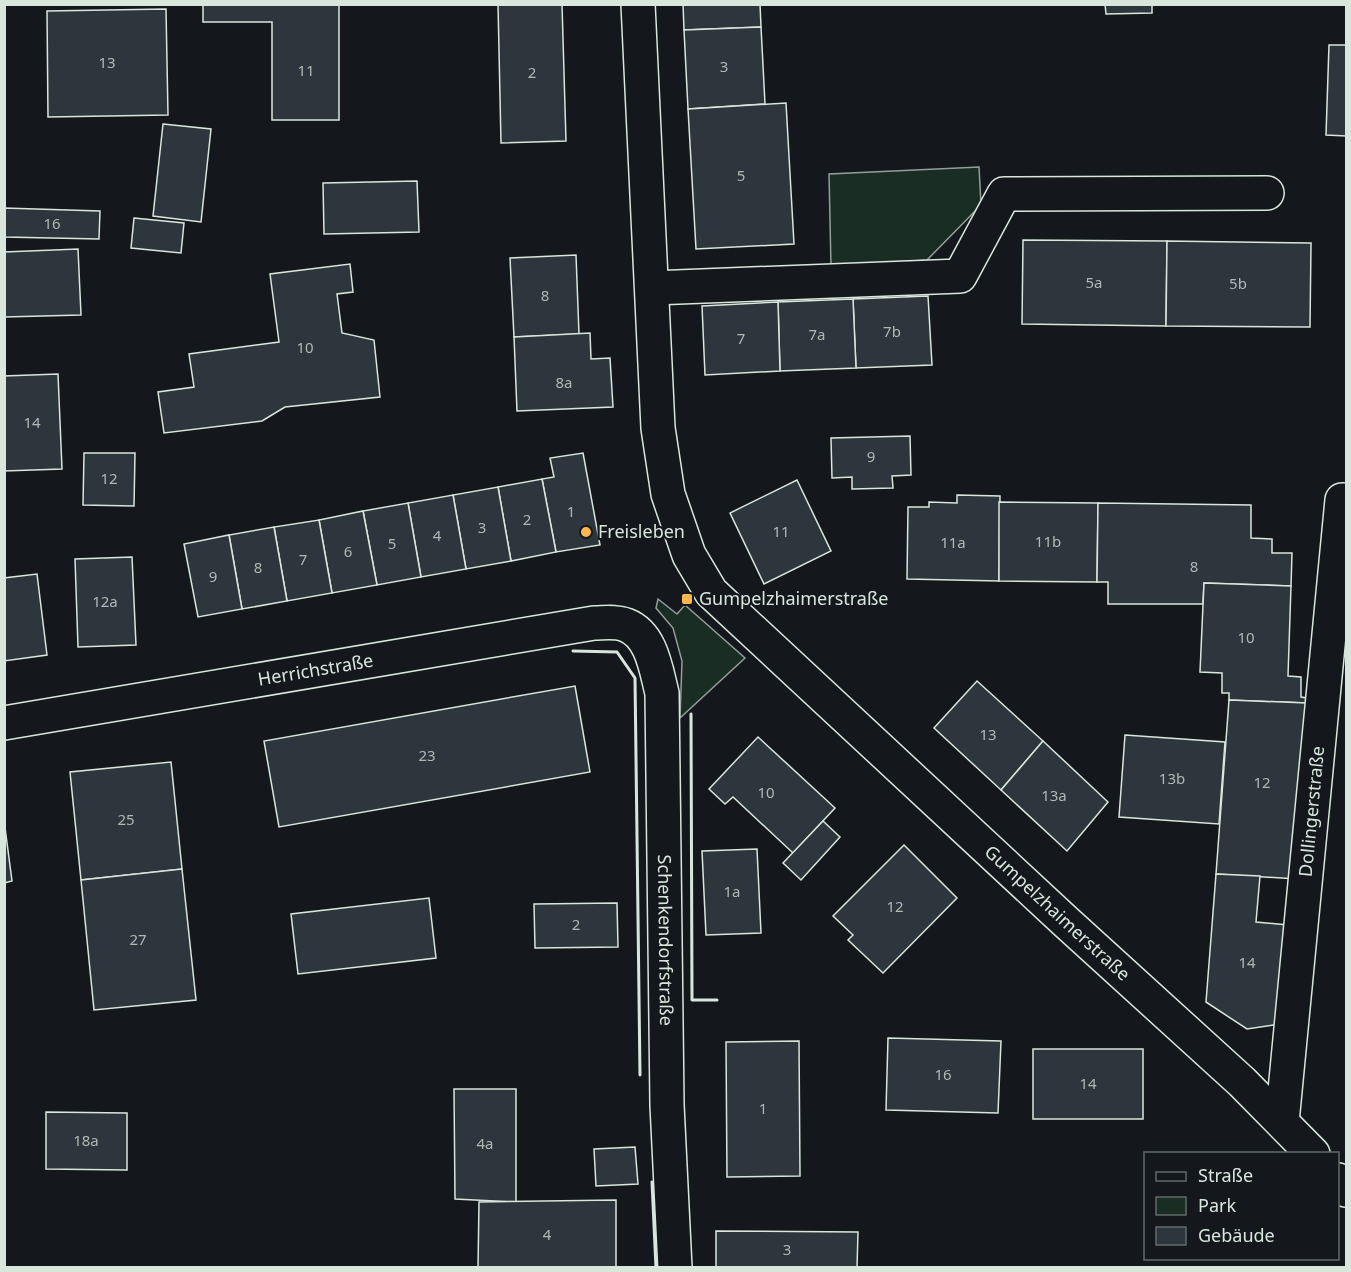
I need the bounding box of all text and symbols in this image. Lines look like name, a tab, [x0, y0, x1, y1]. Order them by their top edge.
house number: 13	[98, 52, 116, 72]
house number: 3	[720, 56, 728, 76]
house number: 11	[297, 60, 315, 80]
house number: 2	[528, 62, 536, 82]
house number: 5	[737, 165, 745, 185]
house number: 16	[43, 213, 61, 233]
house number: 5a	[1086, 272, 1103, 292]
house number: 5b	[1229, 273, 1247, 293]
house number: 8	[541, 285, 549, 305]
house number: 7b	[883, 321, 901, 341]
house number: 7a	[809, 324, 826, 344]
house number: 7	[737, 328, 745, 348]
house number: 10	[296, 337, 314, 357]
house number: 8a	[556, 372, 573, 392]
house number: 14	[23, 412, 41, 432]
house number: 9	[867, 446, 875, 466]
house number: 12	[100, 468, 118, 488]
house number: 1	[567, 501, 575, 521]
house number: 2	[523, 509, 531, 529]
house number: 3	[478, 517, 486, 537]
place label: Freisleben	[598, 519, 685, 543]
house number: 11	[772, 521, 790, 541]
house number: 4	[433, 525, 442, 545]
marker: Freisleben	[579, 525, 593, 539]
house number: 11b	[1035, 531, 1061, 551]
house number: 11a	[940, 532, 966, 552]
house number: 5	[388, 533, 396, 553]
house number: 6	[344, 541, 352, 561]
house number: 7	[299, 549, 307, 569]
house number: 8	[1190, 556, 1198, 576]
house number: 8	[254, 557, 262, 577]
house number: 9	[209, 566, 217, 586]
place label: Gumpelzhaimerstraße	[699, 586, 888, 610]
house number: 12a	[92, 591, 118, 611]
marker: Gumpelzhaimerstraße	[680, 592, 694, 606]
house number: 10	[1237, 627, 1255, 647]
street label: Herrichstraße	[256, 648, 375, 691]
house number: 13	[979, 724, 997, 744]
house number: 23	[418, 745, 436, 765]
street label: Dollingerstraße	[1293, 745, 1329, 878]
house number: 13b	[1159, 768, 1185, 788]
house number: 12	[1253, 772, 1271, 792]
house number: 10	[757, 782, 775, 802]
house number: 13a	[1041, 785, 1067, 805]
house number: 25	[117, 809, 135, 829]
street label: Gumpelzhaimerstraße	[980, 839, 1136, 985]
street label: Schenkendorfstraße	[653, 854, 679, 1026]
house number: 1a	[724, 881, 741, 901]
house number: 12	[886, 896, 904, 916]
house number: 2	[572, 914, 580, 934]
house number: 27	[129, 929, 147, 949]
house number: 14	[1238, 952, 1256, 972]
house number: 16	[934, 1064, 952, 1084]
house number: 14	[1079, 1073, 1097, 1093]
house number: 1	[759, 1098, 767, 1118]
house number: 18a	[73, 1130, 99, 1150]
house number: 4a	[477, 1133, 494, 1153]
legend	[1144, 1152, 1339, 1260]
text: Straße	[1198, 1163, 1253, 1187]
text: Park	[1198, 1193, 1236, 1217]
text: Gebäude	[1198, 1223, 1275, 1247]
house number: 4	[543, 1224, 552, 1244]
house number: 3	[783, 1239, 791, 1259]

